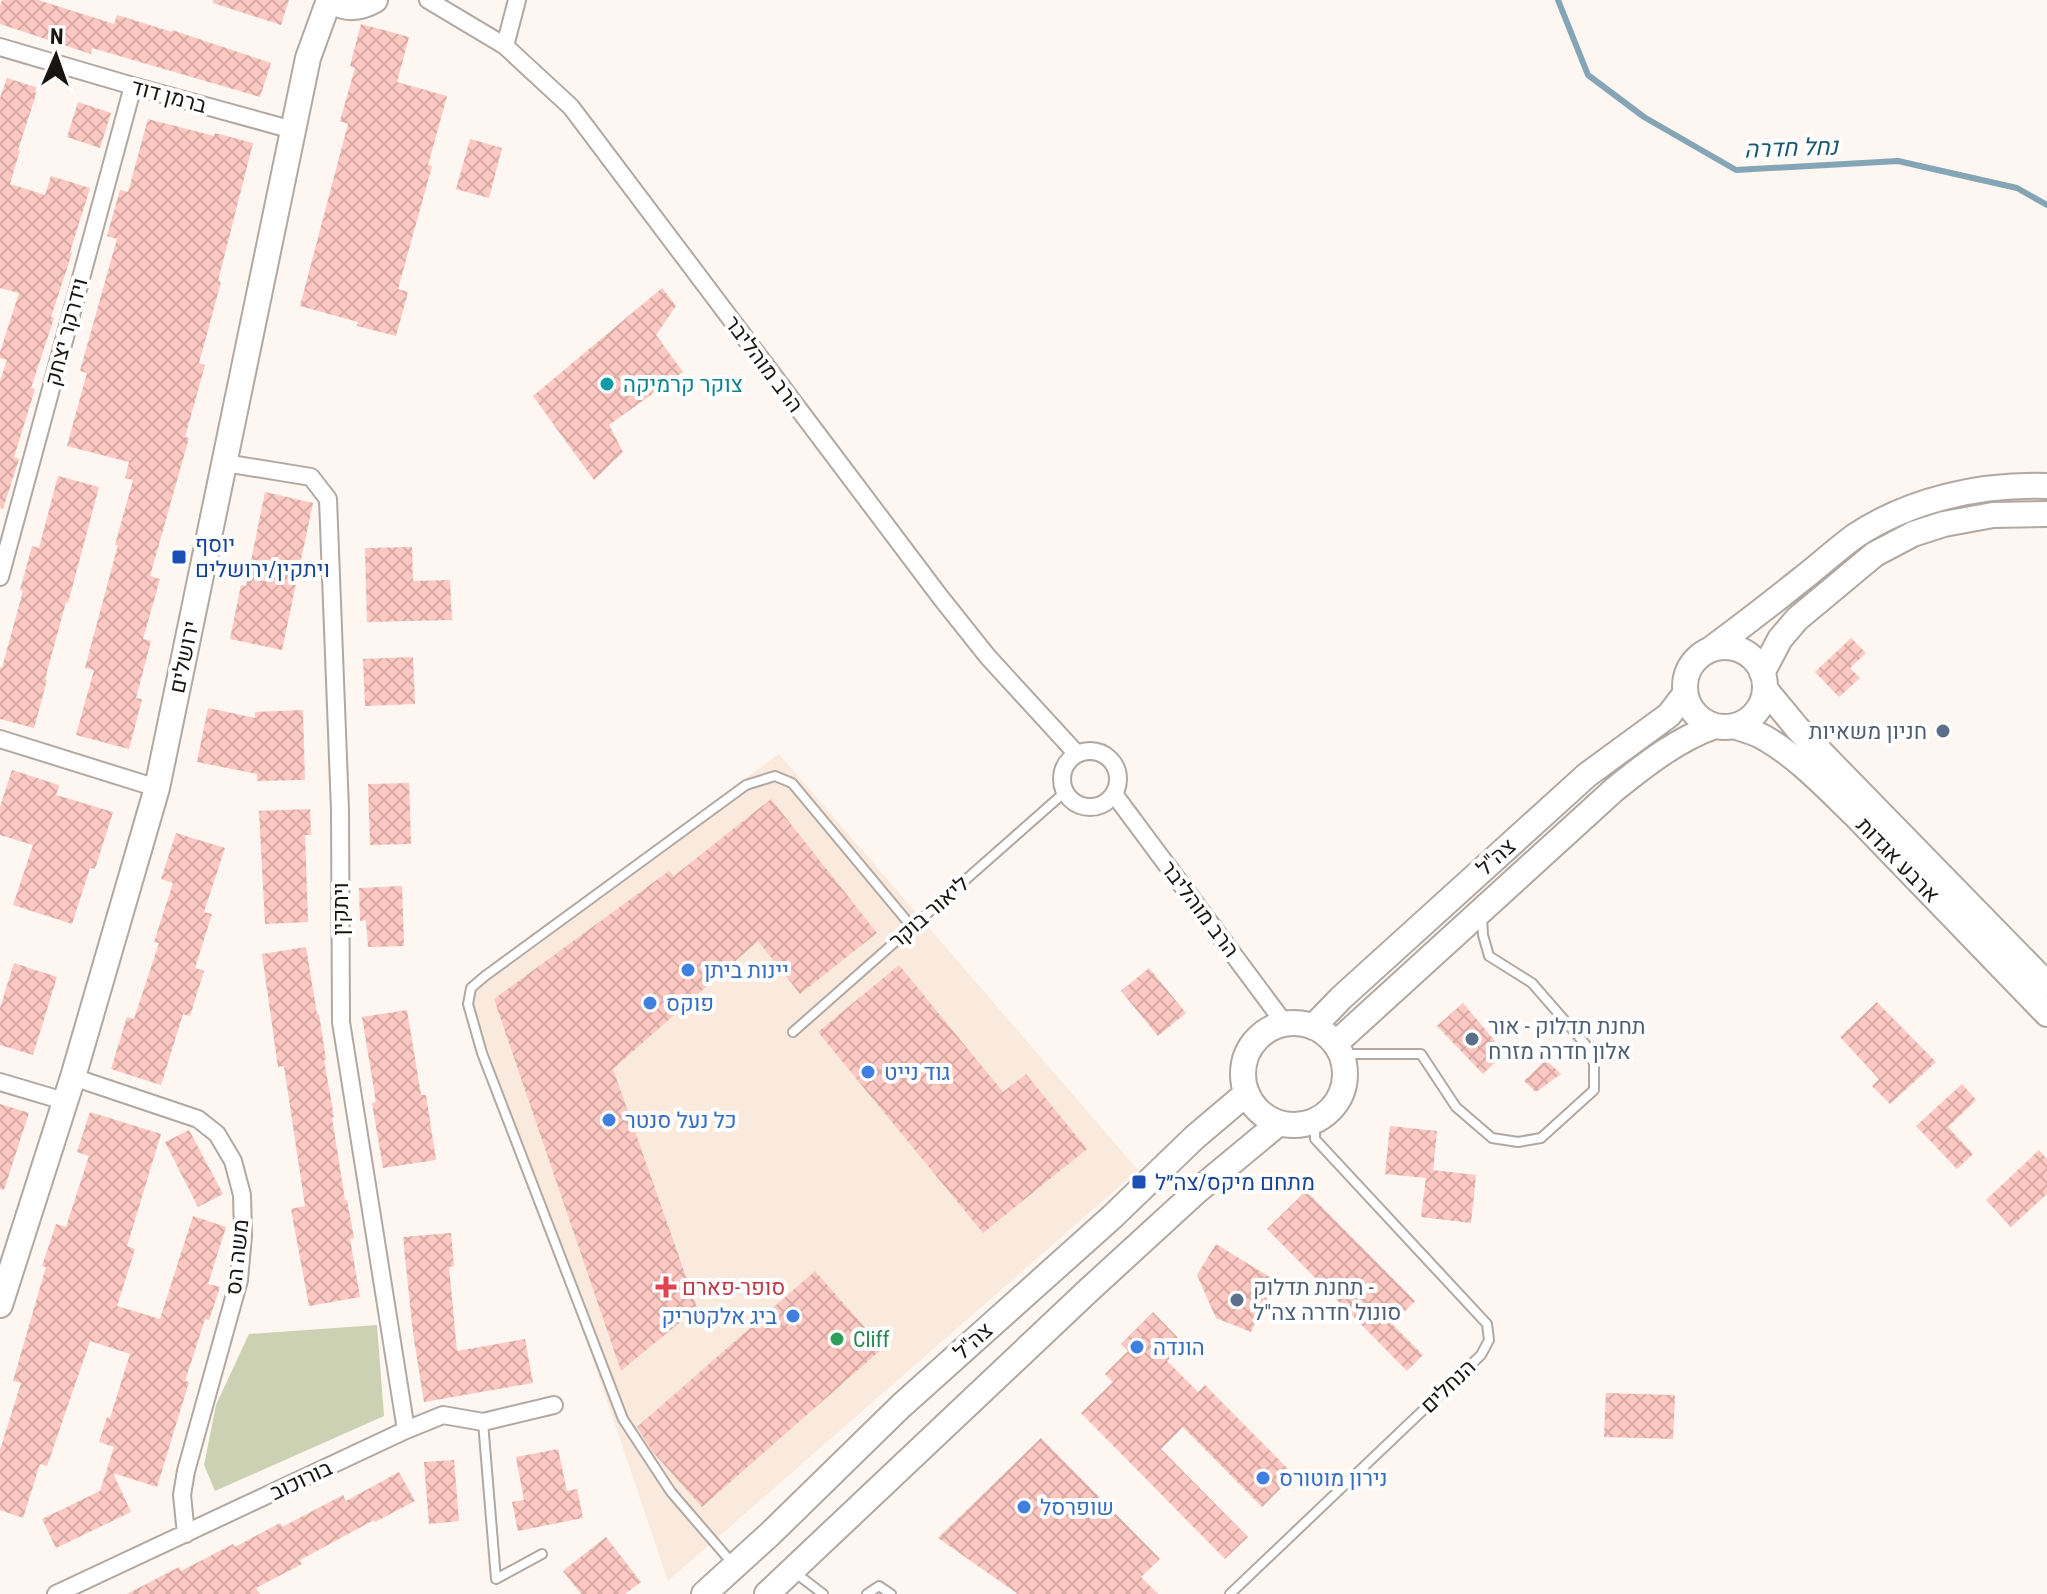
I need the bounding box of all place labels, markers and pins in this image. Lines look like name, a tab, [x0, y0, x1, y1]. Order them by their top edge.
place label: צוקר קרמיקה	[623, 372, 743, 397]
marker: צוקר קרמיקה	[598, 375, 616, 393]
place label: יוסף ויתקין/ירושלים	[195, 532, 330, 582]
marker: יוסף ויתקין/ירושלים	[170, 548, 188, 566]
place label: חניון משאיות	[1809, 719, 1927, 744]
marker: חניון משאיות	[1934, 722, 1952, 740]
place label: יינות ביתן	[704, 958, 789, 983]
marker: יינות ביתן	[679, 961, 697, 979]
place label: פוקס	[666, 991, 714, 1016]
marker: פוקס	[641, 994, 659, 1012]
place label: תחנת תדלוק - אור אלון חדרה מזרח	[1488, 1014, 1645, 1064]
marker: תחנת תדלוק - אור אלון חדרה מזרח	[1463, 1030, 1481, 1048]
place label: גוד נייט	[884, 1060, 950, 1085]
marker: גוד נייט	[859, 1063, 877, 1081]
place label: כל נעל סנטר	[625, 1108, 737, 1133]
marker: כל נעל סנטר	[600, 1111, 618, 1129]
place label: מתחם מיקס/צה״ל	[1155, 1170, 1315, 1195]
marker: מתחם מיקס/צה״ל	[1130, 1173, 1148, 1191]
place label: סופר-פארם	[682, 1275, 785, 1300]
place label: תחנת תדלוק - סונול חדרה צה"ל	[1253, 1275, 1401, 1325]
marker: סופר-פארם	[657, 1278, 675, 1296]
marker: תחנת תדלוק - סונול חדרה צה"ל	[1228, 1291, 1246, 1309]
place label: ביג אלקטריק	[661, 1304, 777, 1329]
marker: ביג אלקטריק	[784, 1307, 802, 1325]
place label: Cliff	[853, 1327, 890, 1352]
marker: Cliff	[828, 1330, 846, 1348]
place label: הונדה	[1153, 1335, 1205, 1360]
marker: הונדה	[1128, 1338, 1146, 1356]
place label: נירון מוטורס	[1279, 1466, 1388, 1491]
marker: נירון מוטורס	[1254, 1469, 1272, 1487]
place label: שופרסל	[1040, 1495, 1114, 1520]
marker: שופרסל	[1015, 1498, 1033, 1516]

